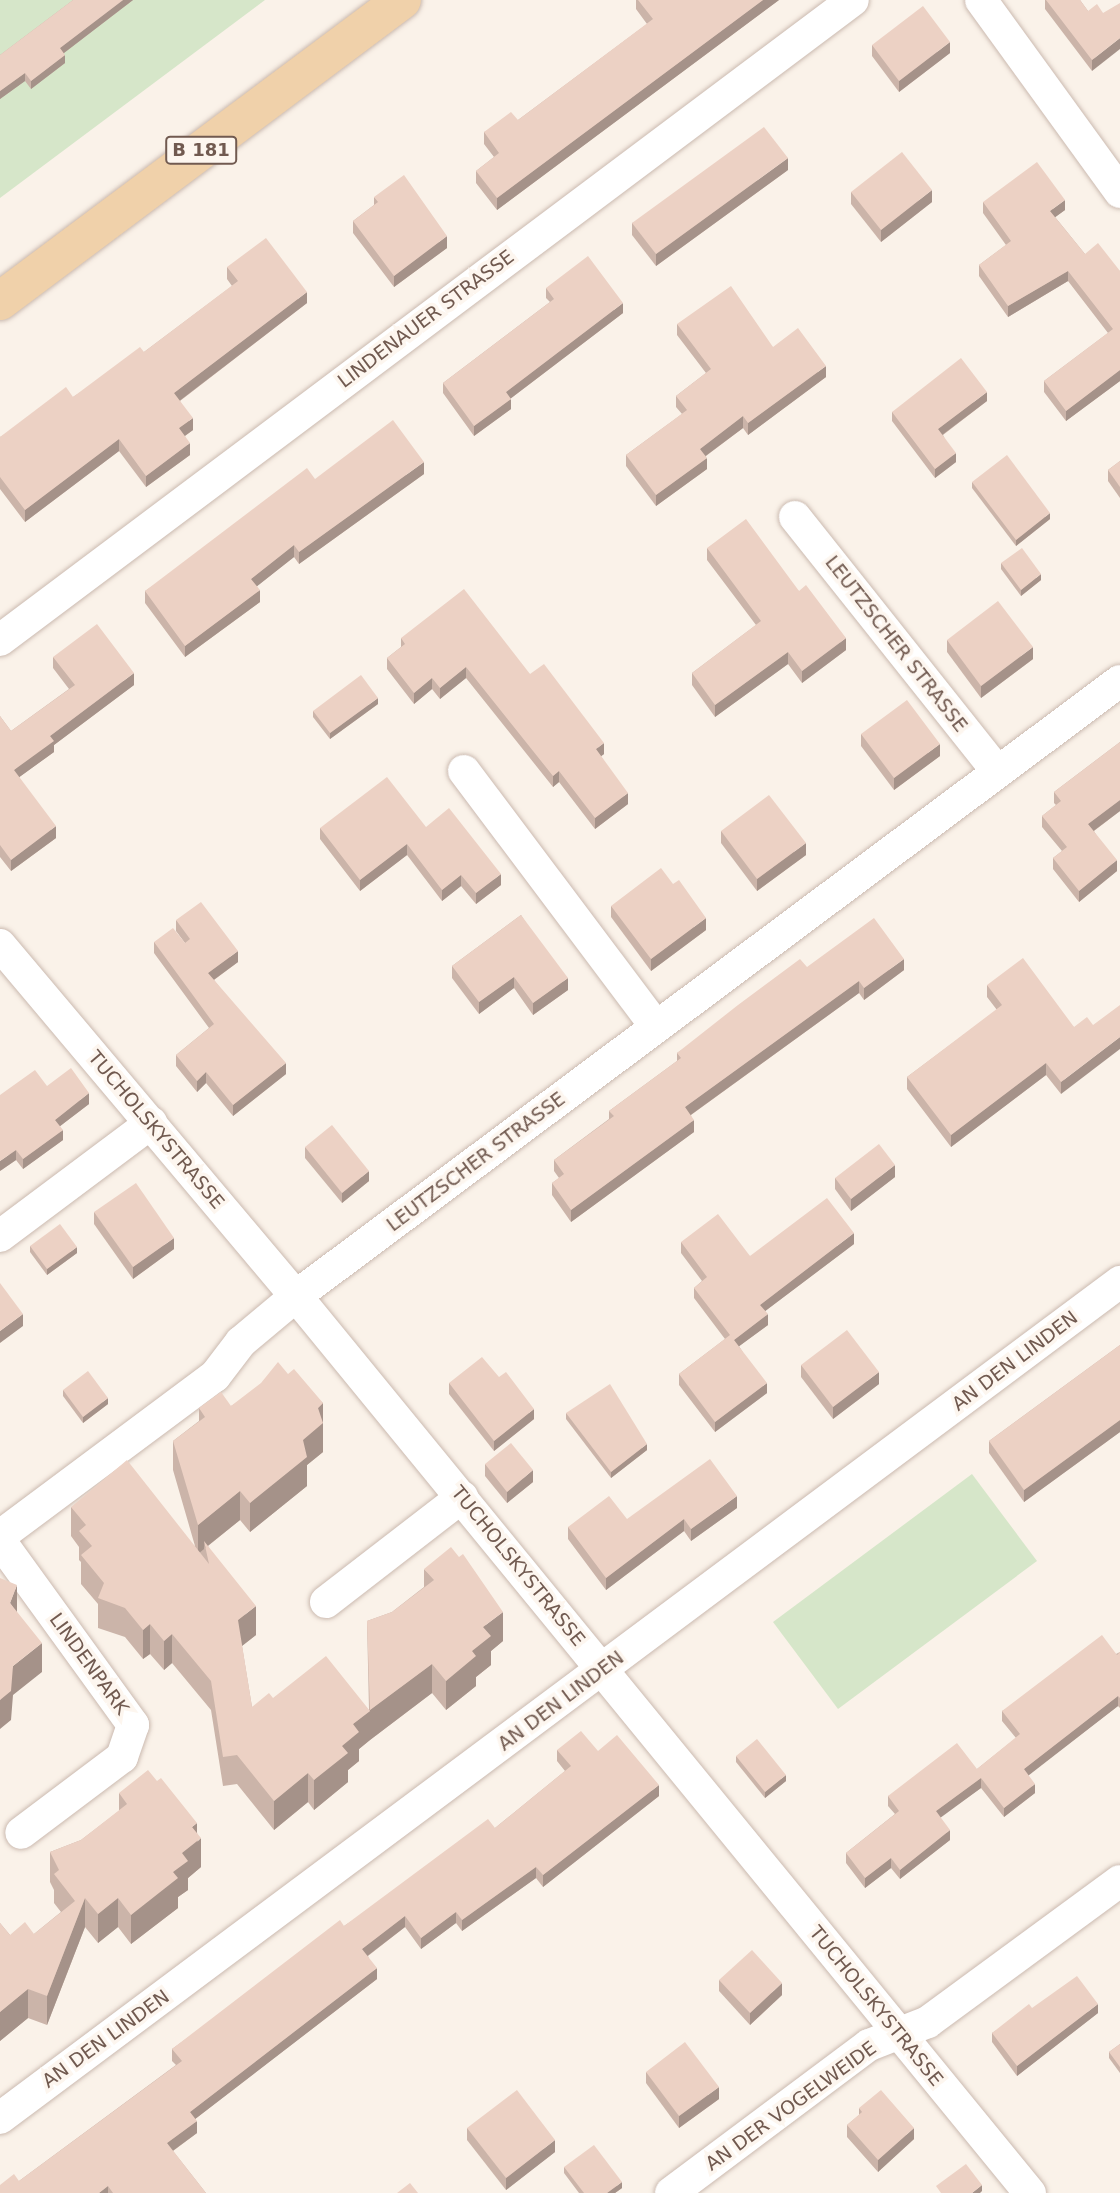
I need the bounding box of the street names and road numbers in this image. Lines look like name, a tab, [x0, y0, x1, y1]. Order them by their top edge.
road number: B 181	[164, 135, 238, 164]
street label: LINDENAUER STRASSE	[333, 245, 519, 393]
street label: LEUTZSCHER STRASSE	[820, 551, 972, 737]
street label: TUCHOLSKYSTRASSE	[83, 1046, 229, 1214]
street label: LEUTZSCHER STRASSE	[382, 1088, 570, 1236]
street label: AN DEN LINDEN	[948, 1306, 1082, 1416]
street label: TUCHOLSKYSTRASSE	[446, 1481, 590, 1651]
street label: LINDENPARK	[44, 1609, 134, 1719]
street label: AN DEN LINDEN	[494, 1646, 628, 1756]
street label: TUCHOLSKYSTRASSE	[804, 1921, 948, 2091]
street label: AN DEN LINDEN	[38, 1985, 174, 2093]
street label: AN DER VOGELWEIDE	[701, 2036, 881, 2176]

